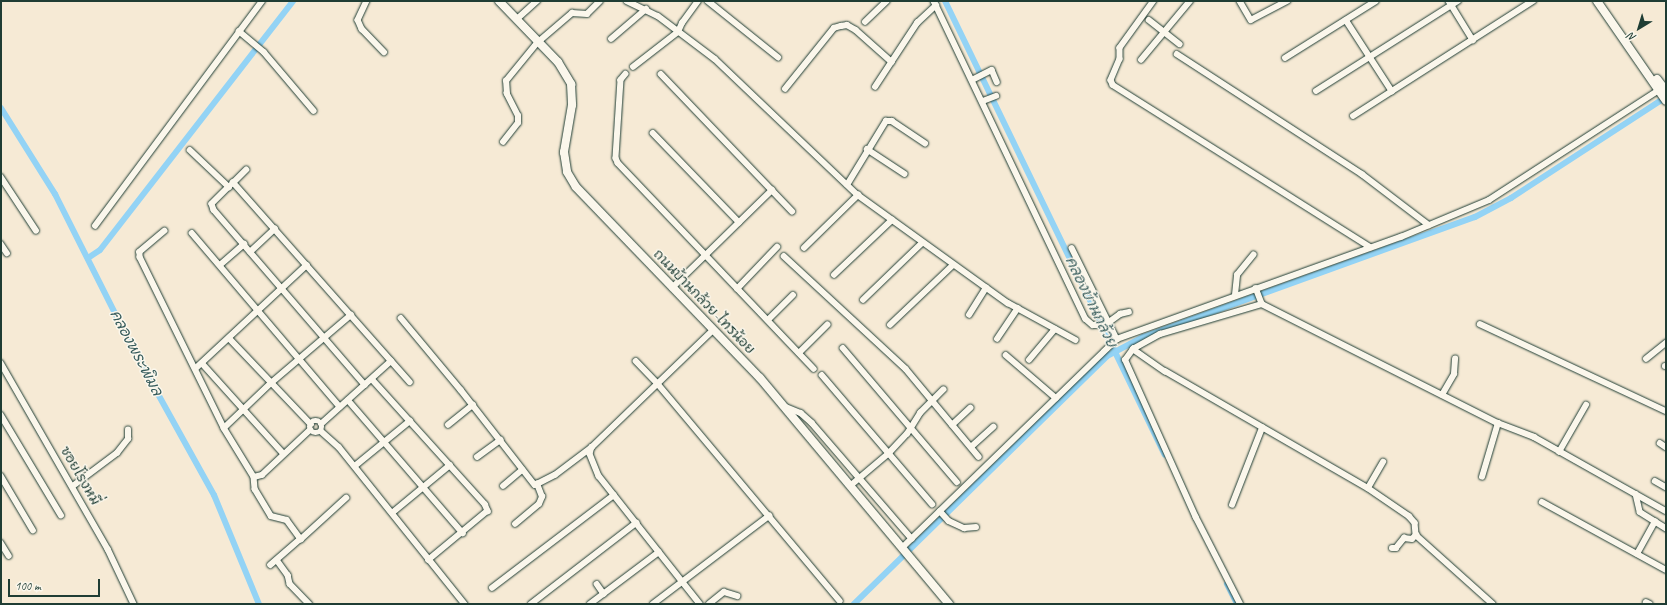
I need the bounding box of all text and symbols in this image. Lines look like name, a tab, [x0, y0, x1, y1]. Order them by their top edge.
north arrow	[1619, 8, 1659, 48]
text: N	[1625, 30, 1639, 45]
street label: ถนนบ้านกล้วย-ไทรน้อย	[650, 246, 758, 358]
water label: คลองบ้านกล้วย	[1061, 254, 1121, 350]
water label: คลองพระพิมล	[106, 307, 166, 399]
street label: ซอยโรงหมี่	[56, 443, 104, 509]
scale bar	[10, 571, 102, 597]
text: 100 m	[15, 578, 41, 594]

